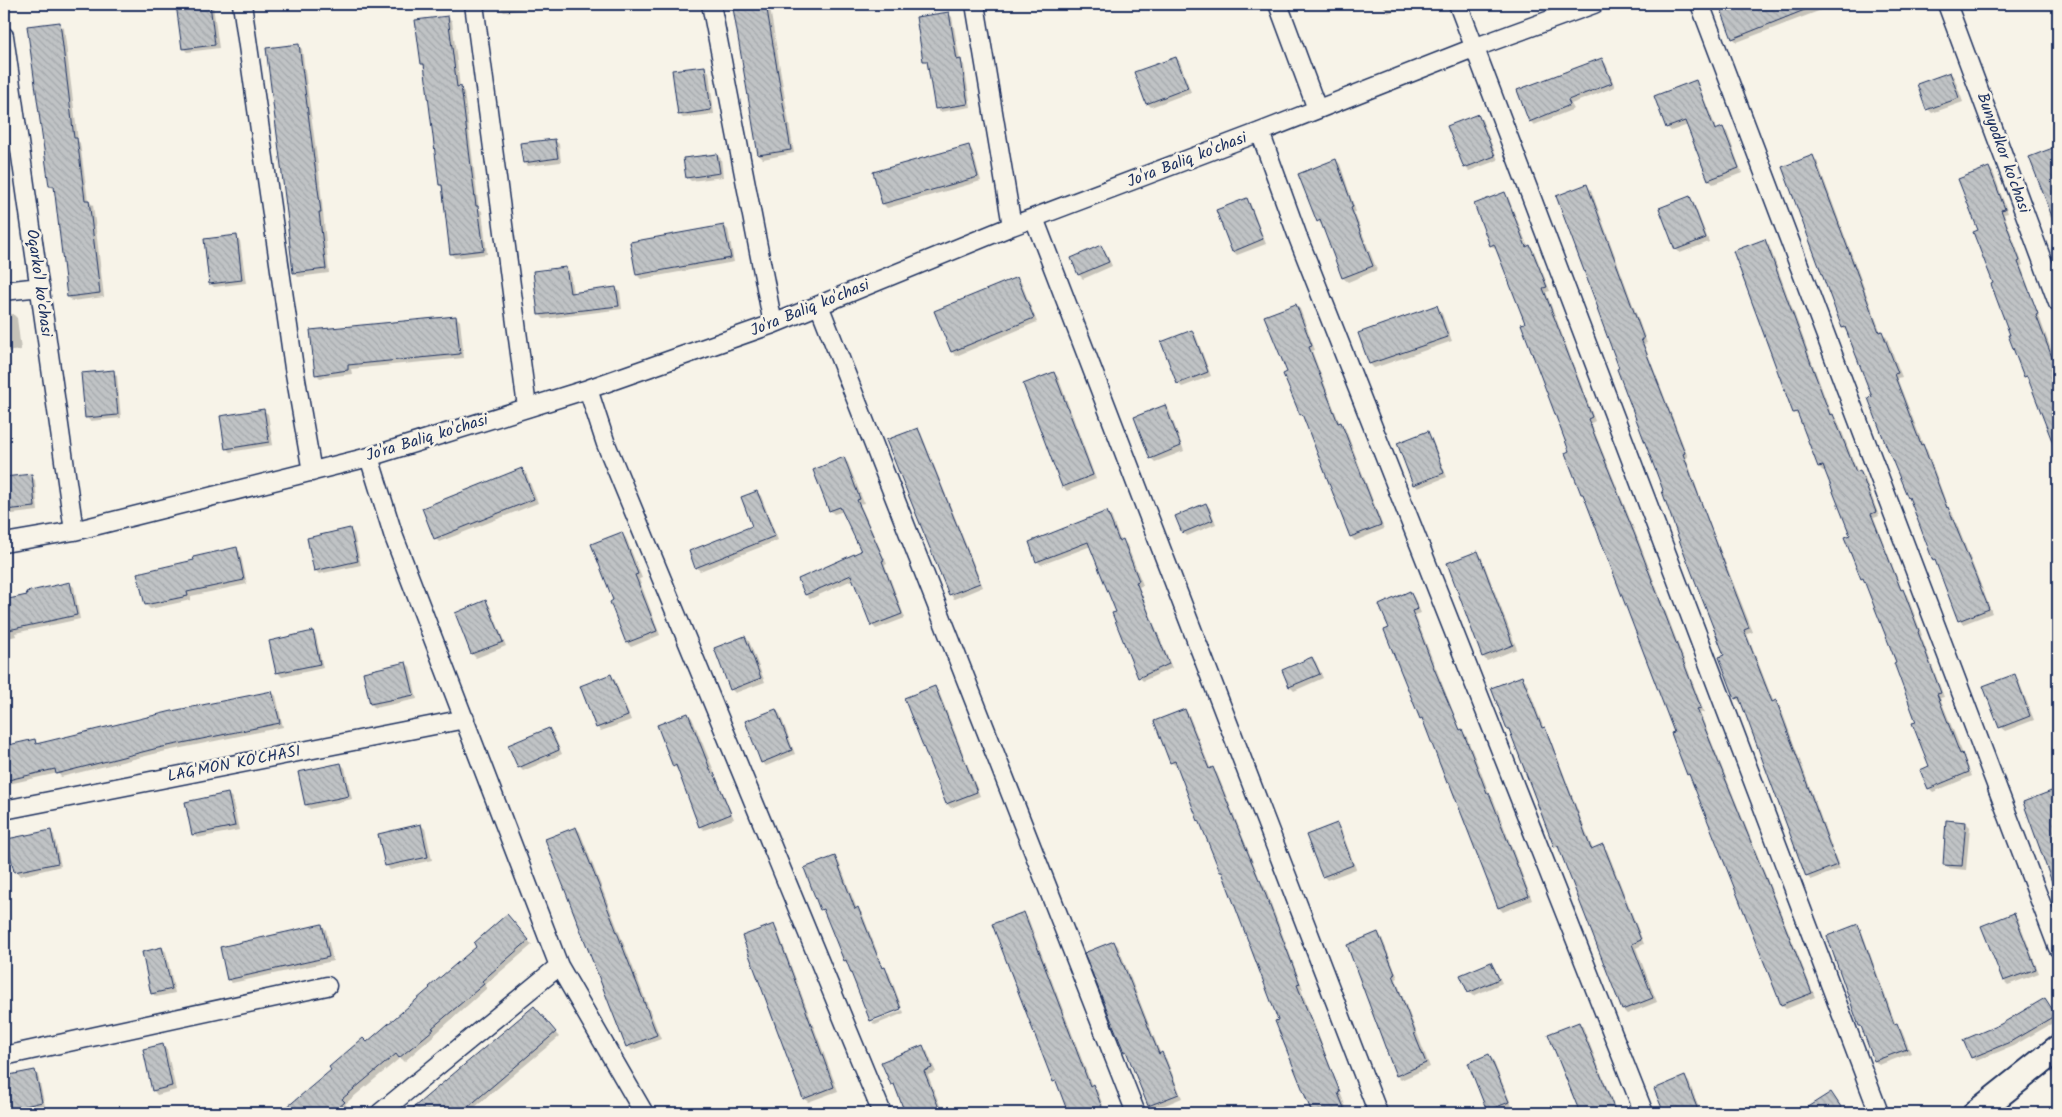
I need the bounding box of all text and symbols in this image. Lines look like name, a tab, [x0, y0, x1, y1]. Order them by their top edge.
street label: Bunyodkor ko'chasi	[1970, 89, 2037, 218]
street label: Jo'ra Baliq ko'chasi	[1123, 125, 1252, 194]
street label: Oqarko'l ko'chasi	[19, 228, 59, 340]
street label: Jo'ra Baliq ko'chasi	[747, 272, 874, 343]
street label: Jo'ra Baliq ko'chasi	[363, 407, 492, 468]
street label: LAG'MON KO'CHASI	[165, 739, 303, 789]

